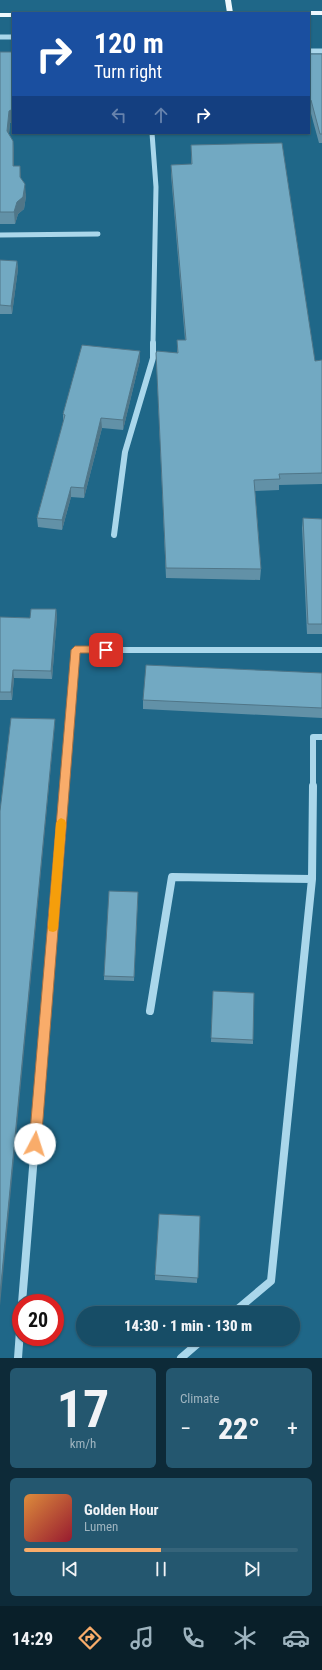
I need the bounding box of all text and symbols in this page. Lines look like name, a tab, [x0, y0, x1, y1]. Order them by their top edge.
text: 120 m	[94, 27, 164, 60]
icon: right	[28, 28, 80, 80]
text: Turn right	[94, 61, 162, 82]
icon: left	[108, 104, 130, 126]
icon: ahead	[150, 104, 172, 126]
icon: right	[192, 104, 214, 126]
pin	[89, 633, 123, 667]
icon: arrive	[95, 639, 117, 661]
position arrow	[14, 1123, 56, 1165]
speed limit sign: 20	[12, 1294, 64, 1346]
text: 14:30 · 1 min · 130 m	[124, 1317, 252, 1335]
text: 17	[57, 1379, 109, 1440]
text: Climate	[180, 1391, 219, 1406]
text: 22°	[218, 1411, 260, 1446]
text: −	[180, 1416, 191, 1441]
text: +	[287, 1416, 298, 1441]
text: km/h	[70, 1436, 96, 1451]
text: Golden Hour	[84, 1501, 159, 1519]
text: Lumen	[84, 1519, 118, 1534]
icon: previous	[59, 1558, 81, 1580]
icon: pause	[150, 1558, 172, 1580]
icon: next	[241, 1558, 263, 1580]
icon: directions	[76, 1624, 104, 1652]
icon: music	[128, 1624, 156, 1652]
icon: phone	[179, 1624, 207, 1652]
icon: climate	[231, 1624, 259, 1652]
icon: car	[282, 1624, 310, 1652]
text: 14:29	[12, 1628, 53, 1649]

